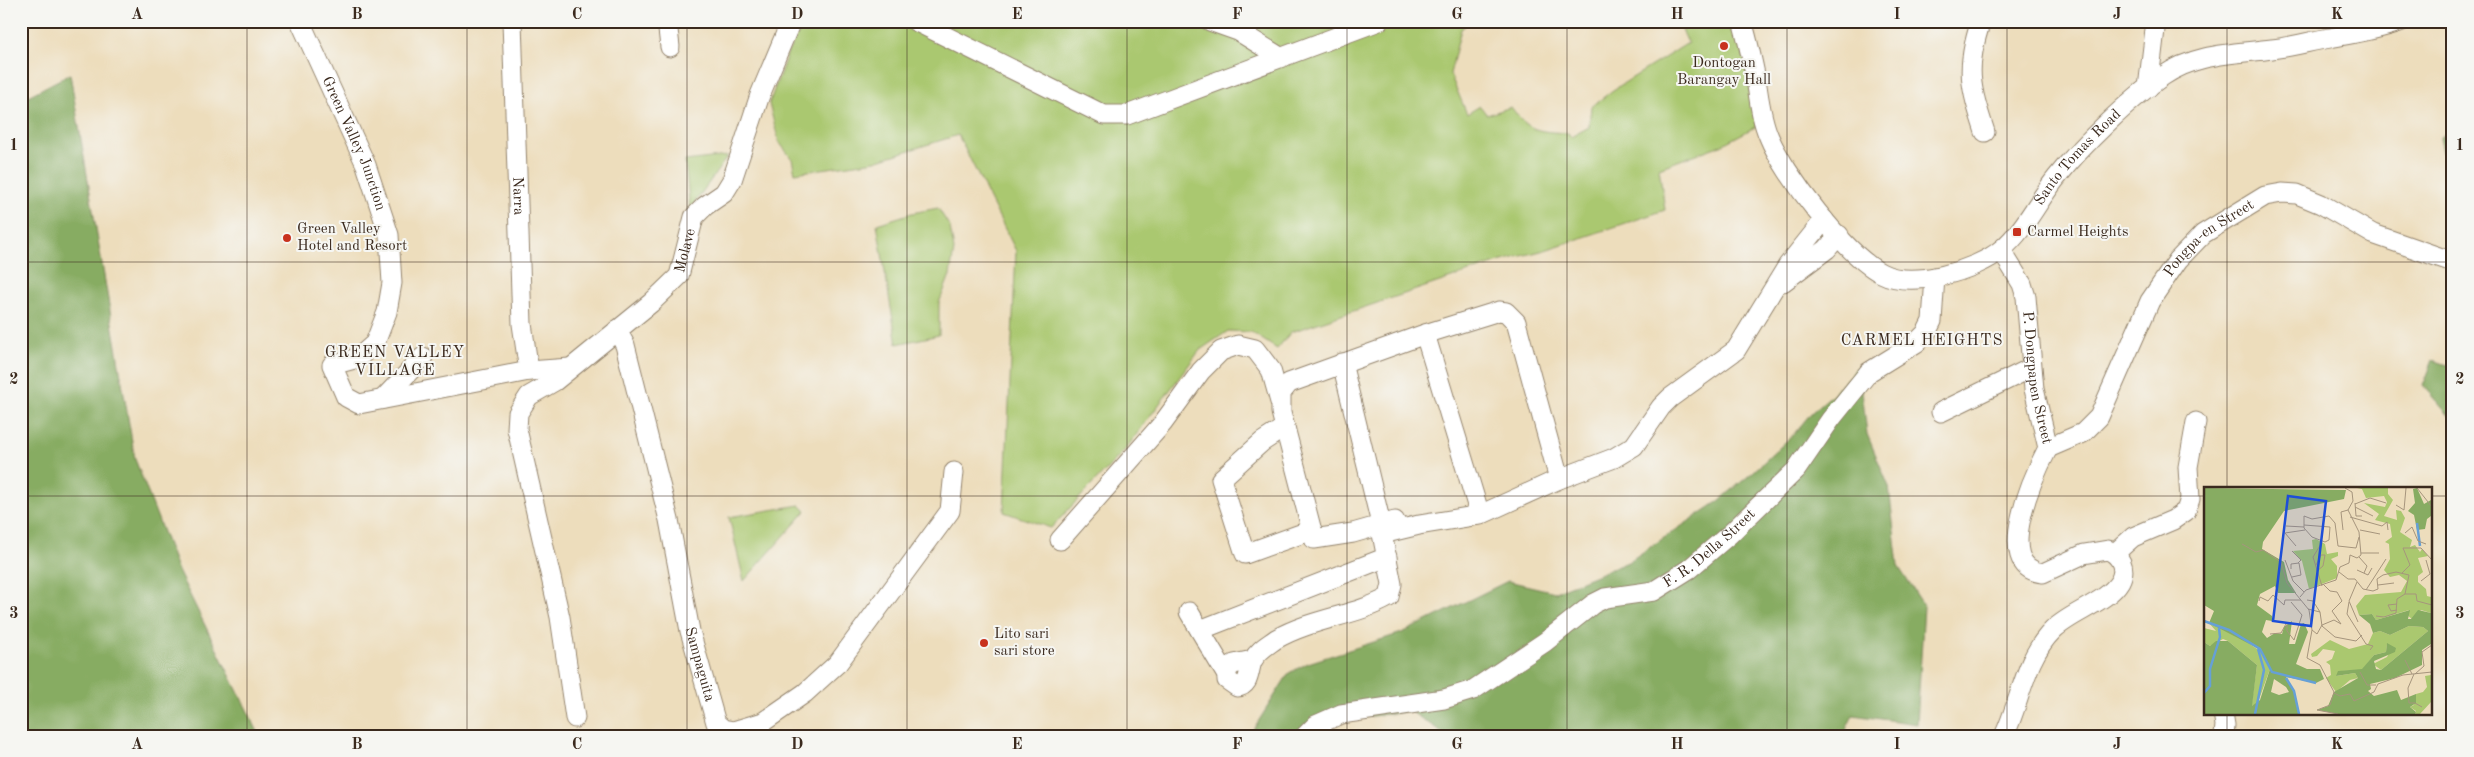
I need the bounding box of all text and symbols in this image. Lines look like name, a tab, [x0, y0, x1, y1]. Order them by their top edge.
text: A	[131, 7, 143, 23]
text: B	[351, 7, 363, 23]
text: C	[572, 7, 582, 23]
text: D	[791, 7, 803, 23]
text: E	[1011, 7, 1023, 23]
text: F	[1232, 7, 1243, 23]
text: G	[1451, 7, 1463, 23]
text: H	[1670, 7, 1684, 23]
text: I	[1893, 7, 1901, 23]
text: J	[2113, 7, 2122, 23]
text: K	[2331, 7, 2343, 23]
marker: Dontogan Barangay Hall	[1718, 40, 1730, 52]
place label: Dontogan Barangay Hall	[1677, 56, 1771, 88]
street label: Green Valley Junction	[319, 74, 388, 212]
street label: Santo Tomas Road	[2032, 106, 2124, 208]
text: 1	[9, 138, 19, 154]
text: 1	[2455, 138, 2465, 154]
street label: Narra	[510, 176, 526, 216]
street label: Pongpa-en Street	[2161, 197, 2257, 280]
place label: Green Valley Hotel and Resort	[297, 222, 407, 254]
place label: Carmel Heights	[2027, 225, 2128, 240]
marker: Carmel Heights	[2011, 226, 2023, 238]
street label: Molave	[673, 227, 698, 274]
marker: Green Valley Hotel and Resort	[281, 232, 293, 244]
street label: P. Dongpapen Street	[2020, 310, 2054, 446]
district label: CARMEL HEIGHTS	[1841, 333, 2003, 349]
district label: GREEN VALLEY VILLAGE	[325, 345, 465, 379]
text: 2	[9, 372, 19, 388]
text: 2	[2455, 372, 2465, 388]
inset map	[2204, 487, 2432, 714]
street label: F. R. Della Street	[1661, 506, 1758, 591]
text: 3	[9, 606, 19, 622]
text: 3	[2455, 606, 2465, 622]
street label: Sampaguita	[682, 625, 717, 704]
place label: Lito sari sari store	[994, 627, 1055, 659]
marker: Lito sari sari store	[978, 637, 990, 649]
text: A	[131, 737, 143, 753]
text: B	[351, 737, 363, 753]
text: C	[572, 737, 582, 753]
text: D	[791, 737, 803, 753]
text: E	[1011, 737, 1023, 753]
text: F	[1232, 737, 1243, 753]
text: G	[1451, 737, 1463, 753]
text: H	[1670, 737, 1684, 753]
text: I	[1893, 737, 1901, 753]
text: J	[2113, 737, 2122, 753]
text: K	[2331, 737, 2343, 753]

